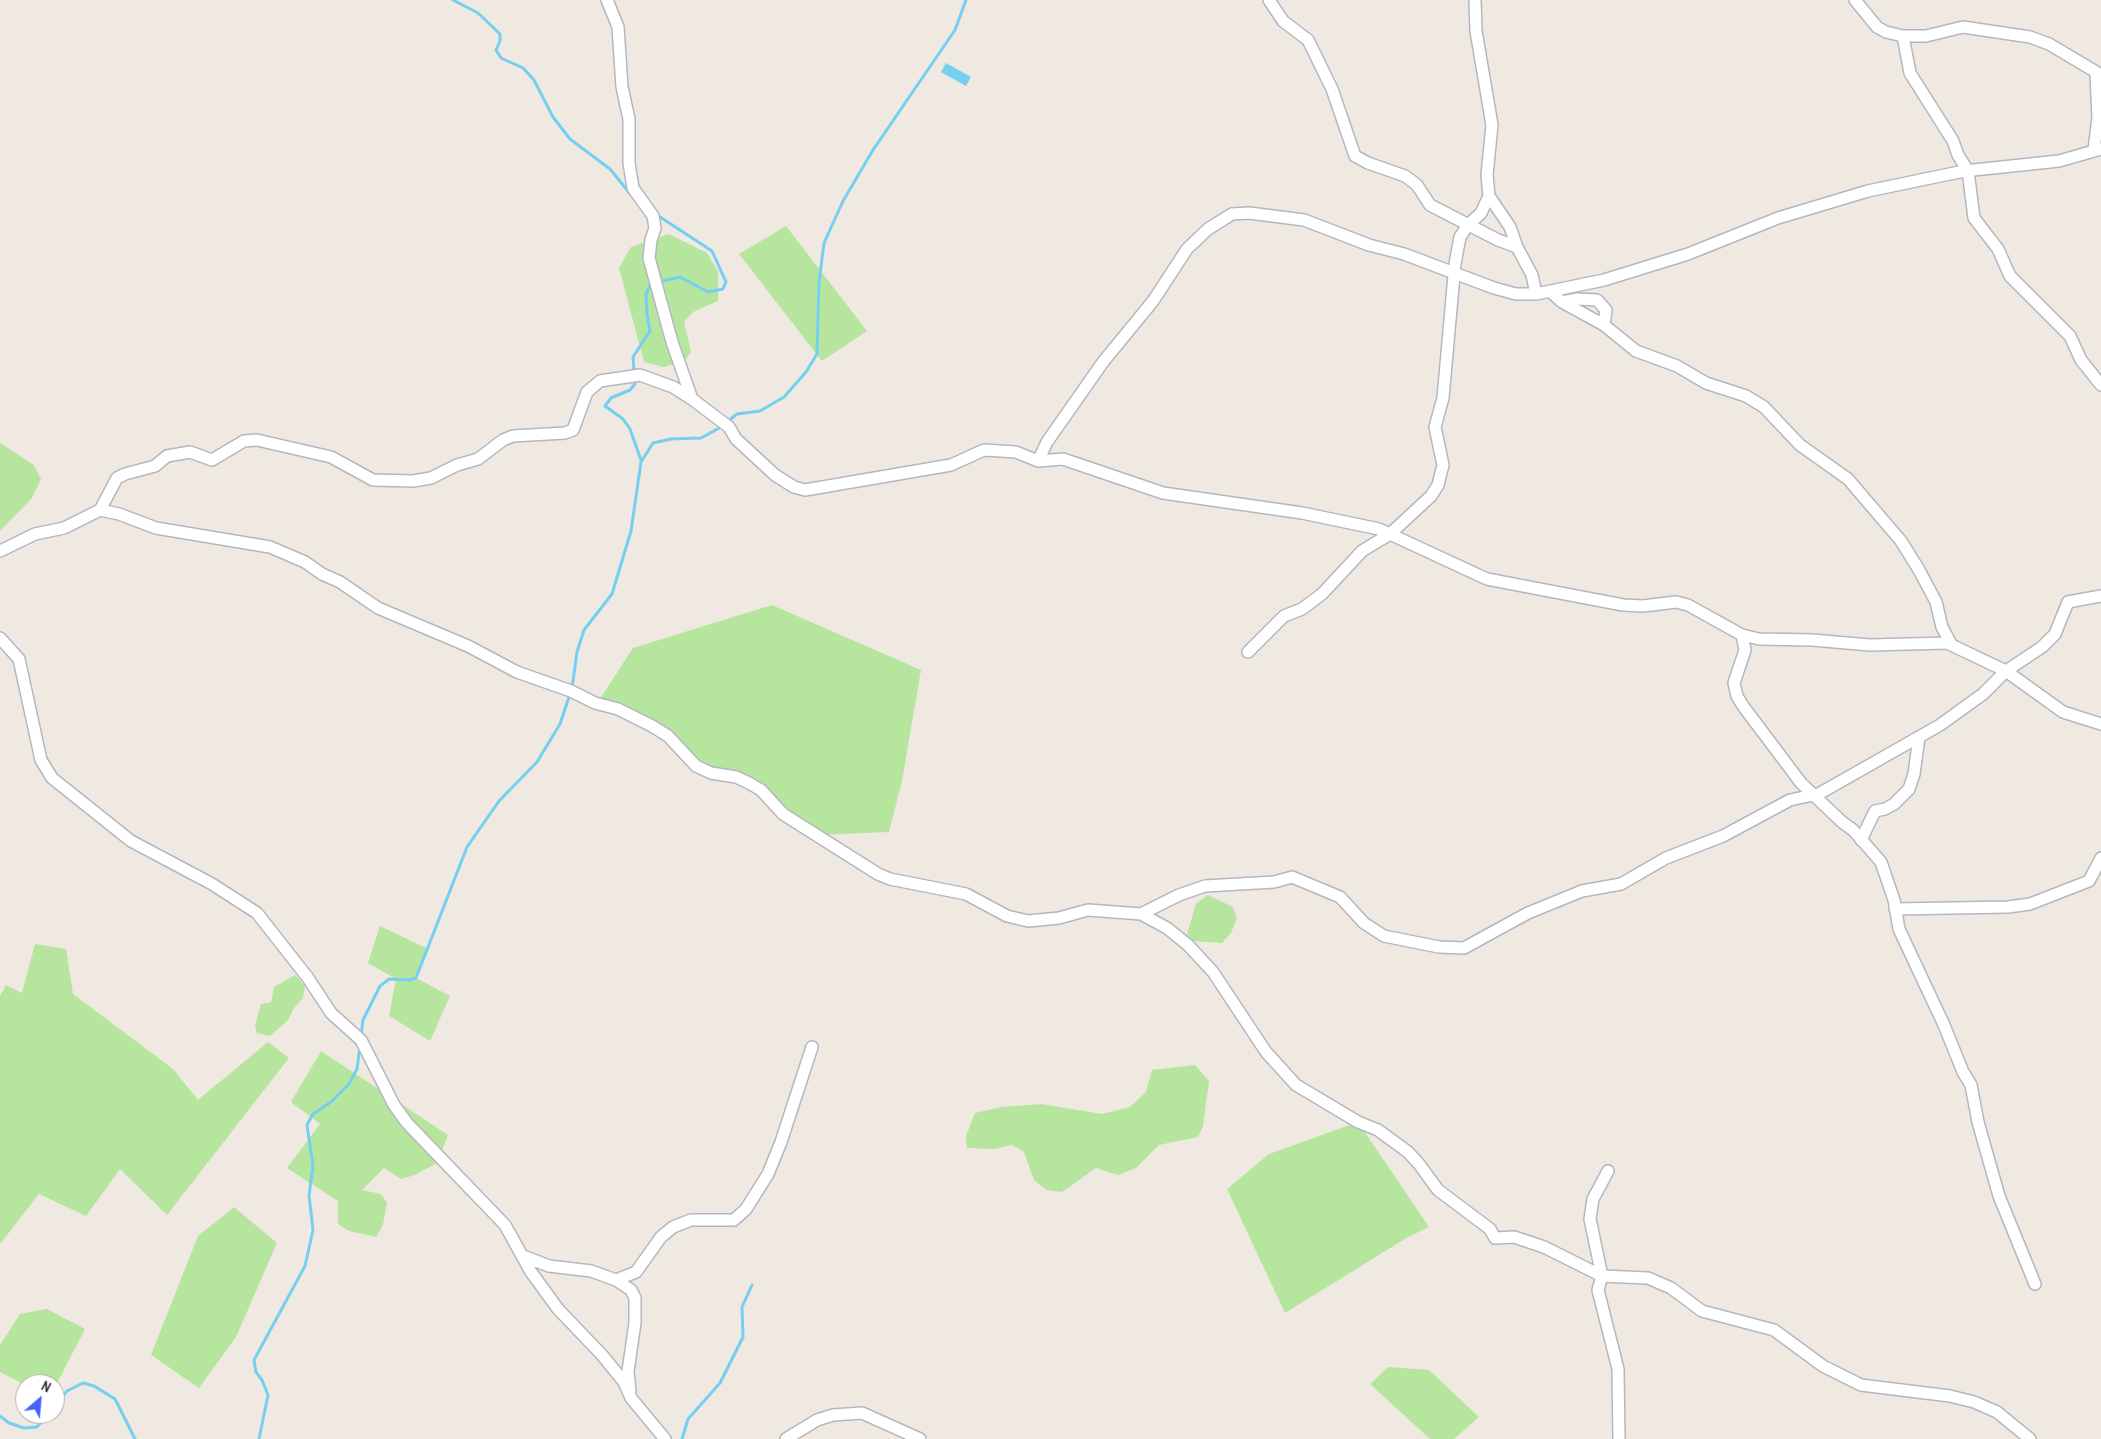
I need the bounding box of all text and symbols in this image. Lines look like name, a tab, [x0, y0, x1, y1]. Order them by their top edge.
north arrow	[15, 1374, 65, 1424]
text: N	[39, 1377, 54, 1396]

